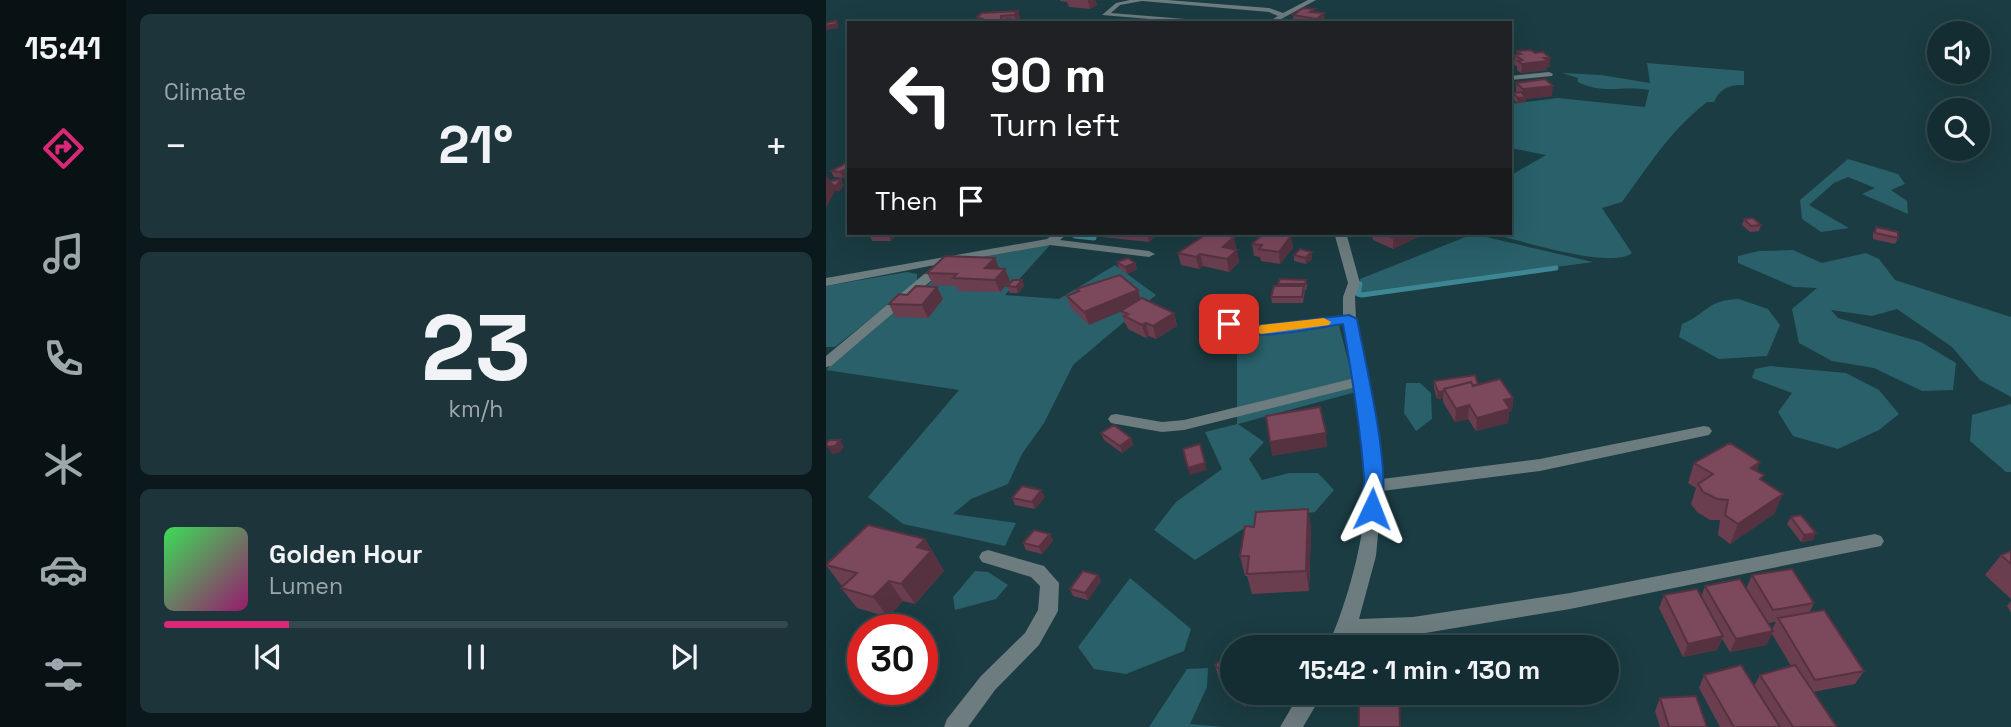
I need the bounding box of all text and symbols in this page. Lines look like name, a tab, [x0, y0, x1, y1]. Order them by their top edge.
map controls	[1927, 21, 1990, 161]
button: sound	[1927, 21, 1990, 84]
text: 15:41	[25, 28, 101, 68]
text: 90 m	[990, 44, 1106, 106]
icon: left	[875, 49, 966, 140]
text: Climate	[164, 77, 246, 107]
button: search	[1927, 98, 1990, 161]
text: Turn left	[990, 105, 1120, 145]
text: 21°	[439, 112, 513, 178]
text: −	[164, 122, 188, 170]
text: +	[764, 122, 788, 170]
icon: directions	[39, 124, 88, 173]
icon: arrive	[952, 182, 990, 220]
text: Then	[875, 184, 938, 218]
icon: music	[39, 229, 88, 278]
text: 23	[421, 290, 531, 407]
pin	[1199, 294, 1259, 354]
icon: arrive	[1210, 305, 1248, 343]
icon: phone	[39, 334, 88, 383]
text: km/h	[449, 394, 503, 424]
icon: climate	[39, 440, 88, 489]
position arrow	[1335, 472, 1409, 546]
text: Golden Hour	[269, 537, 423, 571]
icon: car	[39, 545, 88, 594]
text: Lumen	[269, 571, 343, 601]
speed limit sign: 30	[847, 614, 938, 705]
icon: previous	[249, 638, 287, 676]
icon: pause	[457, 638, 495, 676]
icon: next	[665, 638, 703, 676]
icon: filters	[39, 650, 88, 699]
text: 15:42 · 1 min · 130 m	[1299, 653, 1540, 687]

